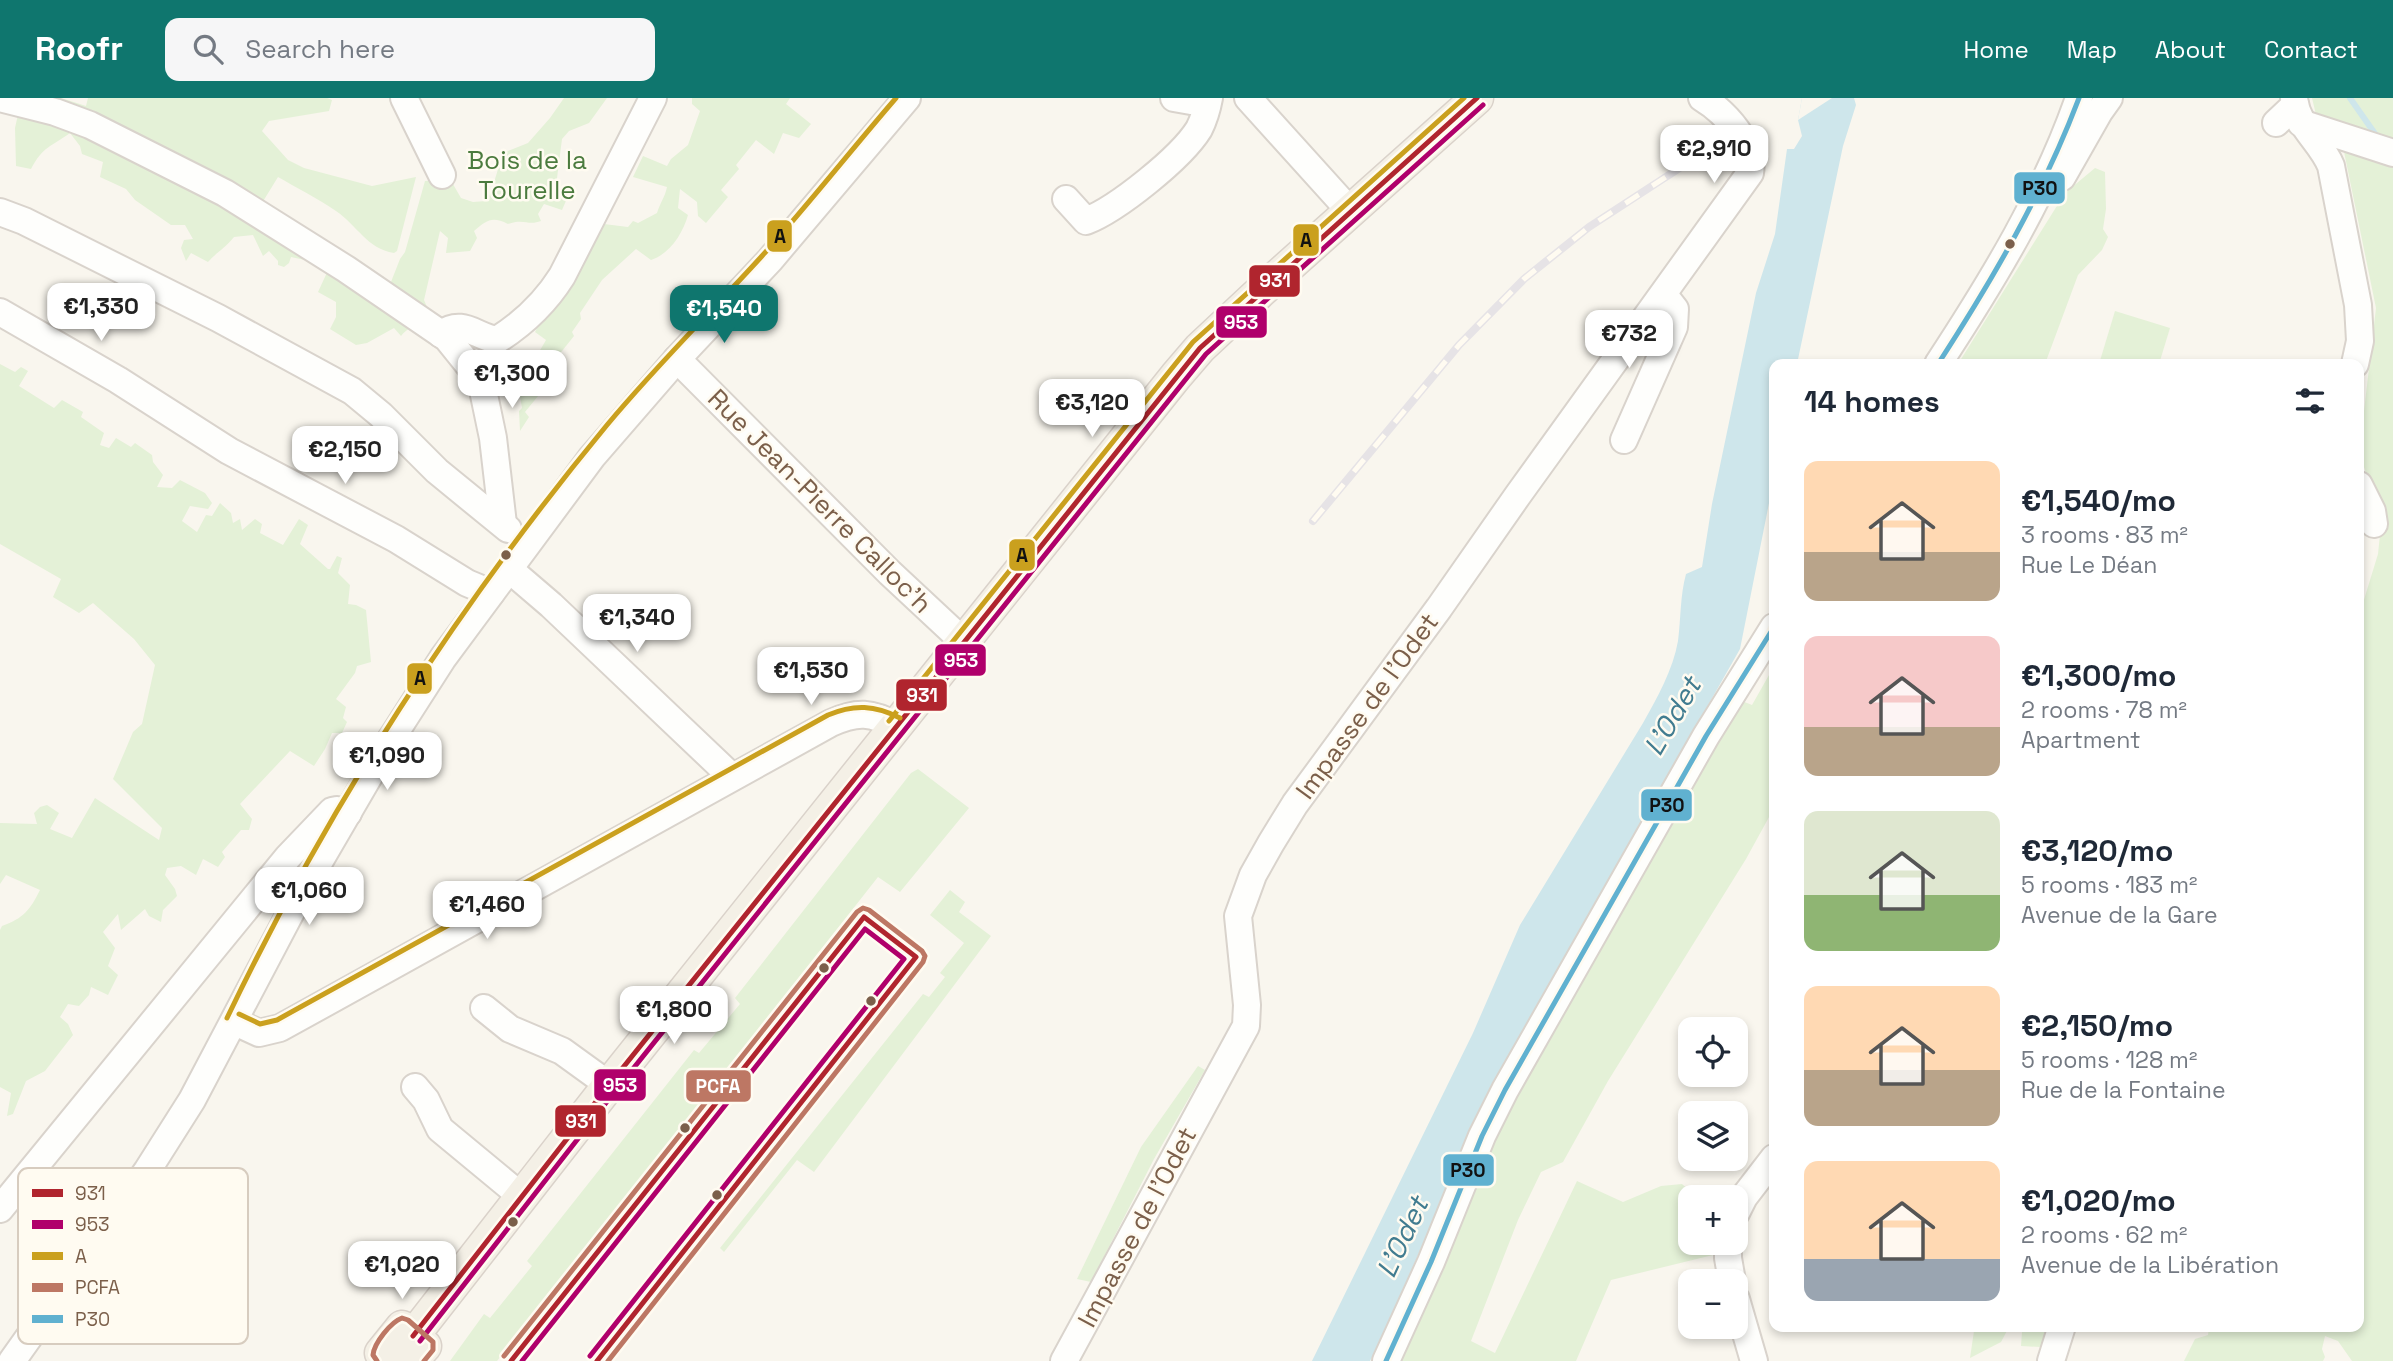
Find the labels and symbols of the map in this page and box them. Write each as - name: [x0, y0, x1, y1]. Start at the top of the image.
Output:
- pin: €2,910: [1657, 126, 1771, 185]
- park label: Bois de la Tourelle: [467, 143, 587, 207]
- line badge: P30: [2013, 171, 2066, 205]
- text: P30: [2022, 176, 2058, 201]
- line badge: A: [766, 219, 793, 253]
- line badge: A: [1292, 223, 1320, 257]
- text: A: [774, 224, 786, 249]
- text: A: [1300, 228, 1312, 253]
- unlabelled marker: [2003, 237, 2017, 251]
- line badge: 931: [1248, 264, 1301, 298]
- text: 931: [1259, 268, 1291, 293]
- pin: €1,330: [44, 284, 158, 343]
- pin: €1,540: [667, 286, 781, 345]
- line badge: 953: [1215, 305, 1268, 339]
- text: 953: [1224, 310, 1258, 335]
- pin: €732: [1588, 310, 1670, 370]
- pin: €1,300: [455, 350, 569, 410]
- pin: €3,120: [1035, 380, 1149, 439]
- street label: Rue Jean-Pierre Calloc'h: [701, 382, 939, 620]
- pin: €2,150: [288, 426, 402, 486]
- line badge: A: [1008, 538, 1036, 572]
- text: A: [1016, 543, 1028, 568]
- unlabelled marker: [499, 548, 513, 562]
- pin: €1,340: [580, 594, 694, 654]
- street label: Impasse de l'Odet: [1288, 606, 1446, 806]
- line badge: 953: [934, 643, 987, 677]
- pin: €1,530: [754, 648, 868, 707]
- text: 953: [944, 648, 978, 673]
- line badge: A: [406, 662, 433, 695]
- text: A: [414, 666, 426, 691]
- water label: L'Odet: [1635, 668, 1710, 762]
- line badge: 931: [895, 678, 948, 712]
- text: 931: [906, 683, 938, 708]
- pin: €1,090: [330, 732, 444, 792]
- line badge: P30: [1640, 788, 1693, 822]
- text: P30: [1649, 793, 1685, 818]
- pin: €1,060: [252, 868, 366, 927]
- pin: €1,460: [430, 882, 544, 941]
- unlabelled marker: [817, 961, 831, 975]
- pin: €1,800: [617, 986, 731, 1046]
- unlabelled marker: [864, 994, 878, 1008]
- line badge: 953: [593, 1068, 647, 1102]
- line badge: PCFA: [685, 1069, 752, 1103]
- text: 953: [603, 1073, 637, 1098]
- text: PCFA: [695, 1074, 741, 1099]
- line badge: 931: [554, 1104, 607, 1138]
- text: 931: [565, 1109, 597, 1134]
- unlabelled marker: [678, 1121, 692, 1135]
- street label: Impasse de l'Odet: [1070, 1121, 1204, 1333]
- line badge: P30: [1442, 1153, 1495, 1187]
- text: P30: [1450, 1158, 1486, 1183]
- legend: [18, 1168, 248, 1344]
- text: 931: [75, 1181, 106, 1206]
- unlabelled marker: [710, 1188, 724, 1202]
- water label: L'Odet: [1368, 1188, 1438, 1283]
- text: 953: [75, 1212, 110, 1237]
- unlabelled marker: [506, 1215, 520, 1229]
- pin: €1,020: [345, 1242, 459, 1301]
- text: A: [75, 1244, 87, 1269]
- text: PCFA: [75, 1275, 120, 1300]
- text: P30: [75, 1307, 110, 1332]

